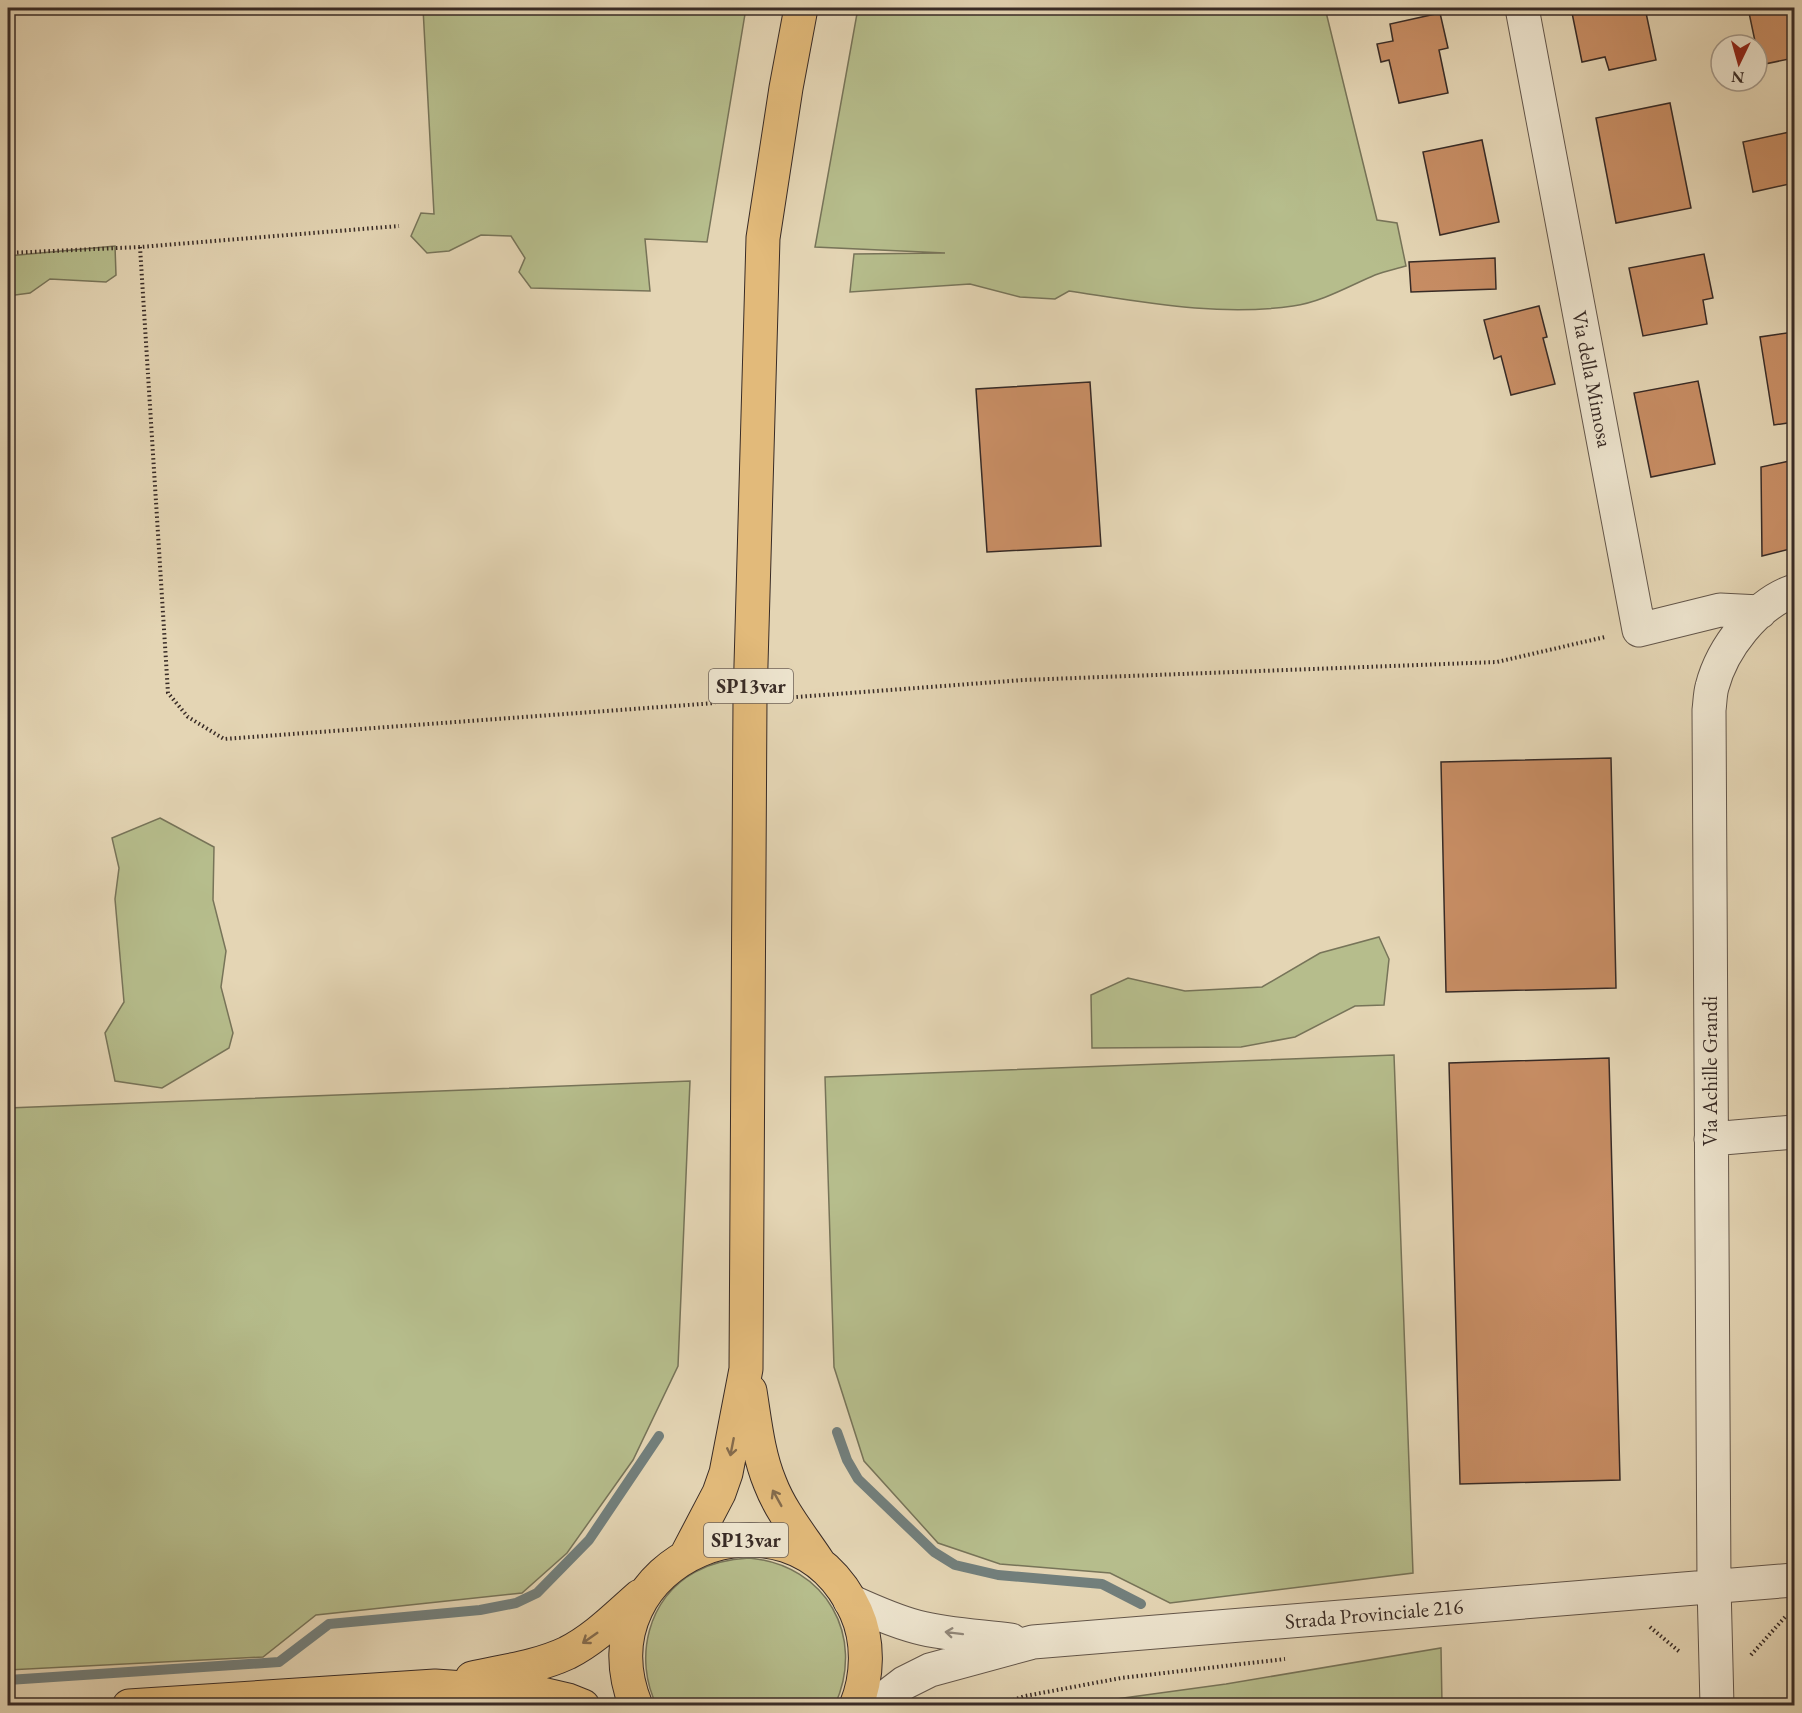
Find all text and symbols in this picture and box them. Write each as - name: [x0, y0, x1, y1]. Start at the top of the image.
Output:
- north arrow: [1709, 33, 1769, 93]
- text: N: [1730, 66, 1745, 88]
- street label: Via della Mimosa: [1566, 308, 1619, 450]
- road number: SP13var: [709, 669, 793, 703]
- street label: Via Achille Grandi: [1696, 996, 1723, 1146]
- one-way arrow: [726, 1437, 737, 1456]
- one-way arrow: [771, 1490, 782, 1508]
- road number: SP13var: [704, 1523, 788, 1557]
- street label: Strada Provinciale 216: [1284, 1592, 1464, 1635]
- one-way arrow: [945, 1628, 965, 1639]
- one-way arrow: [583, 1632, 599, 1644]

